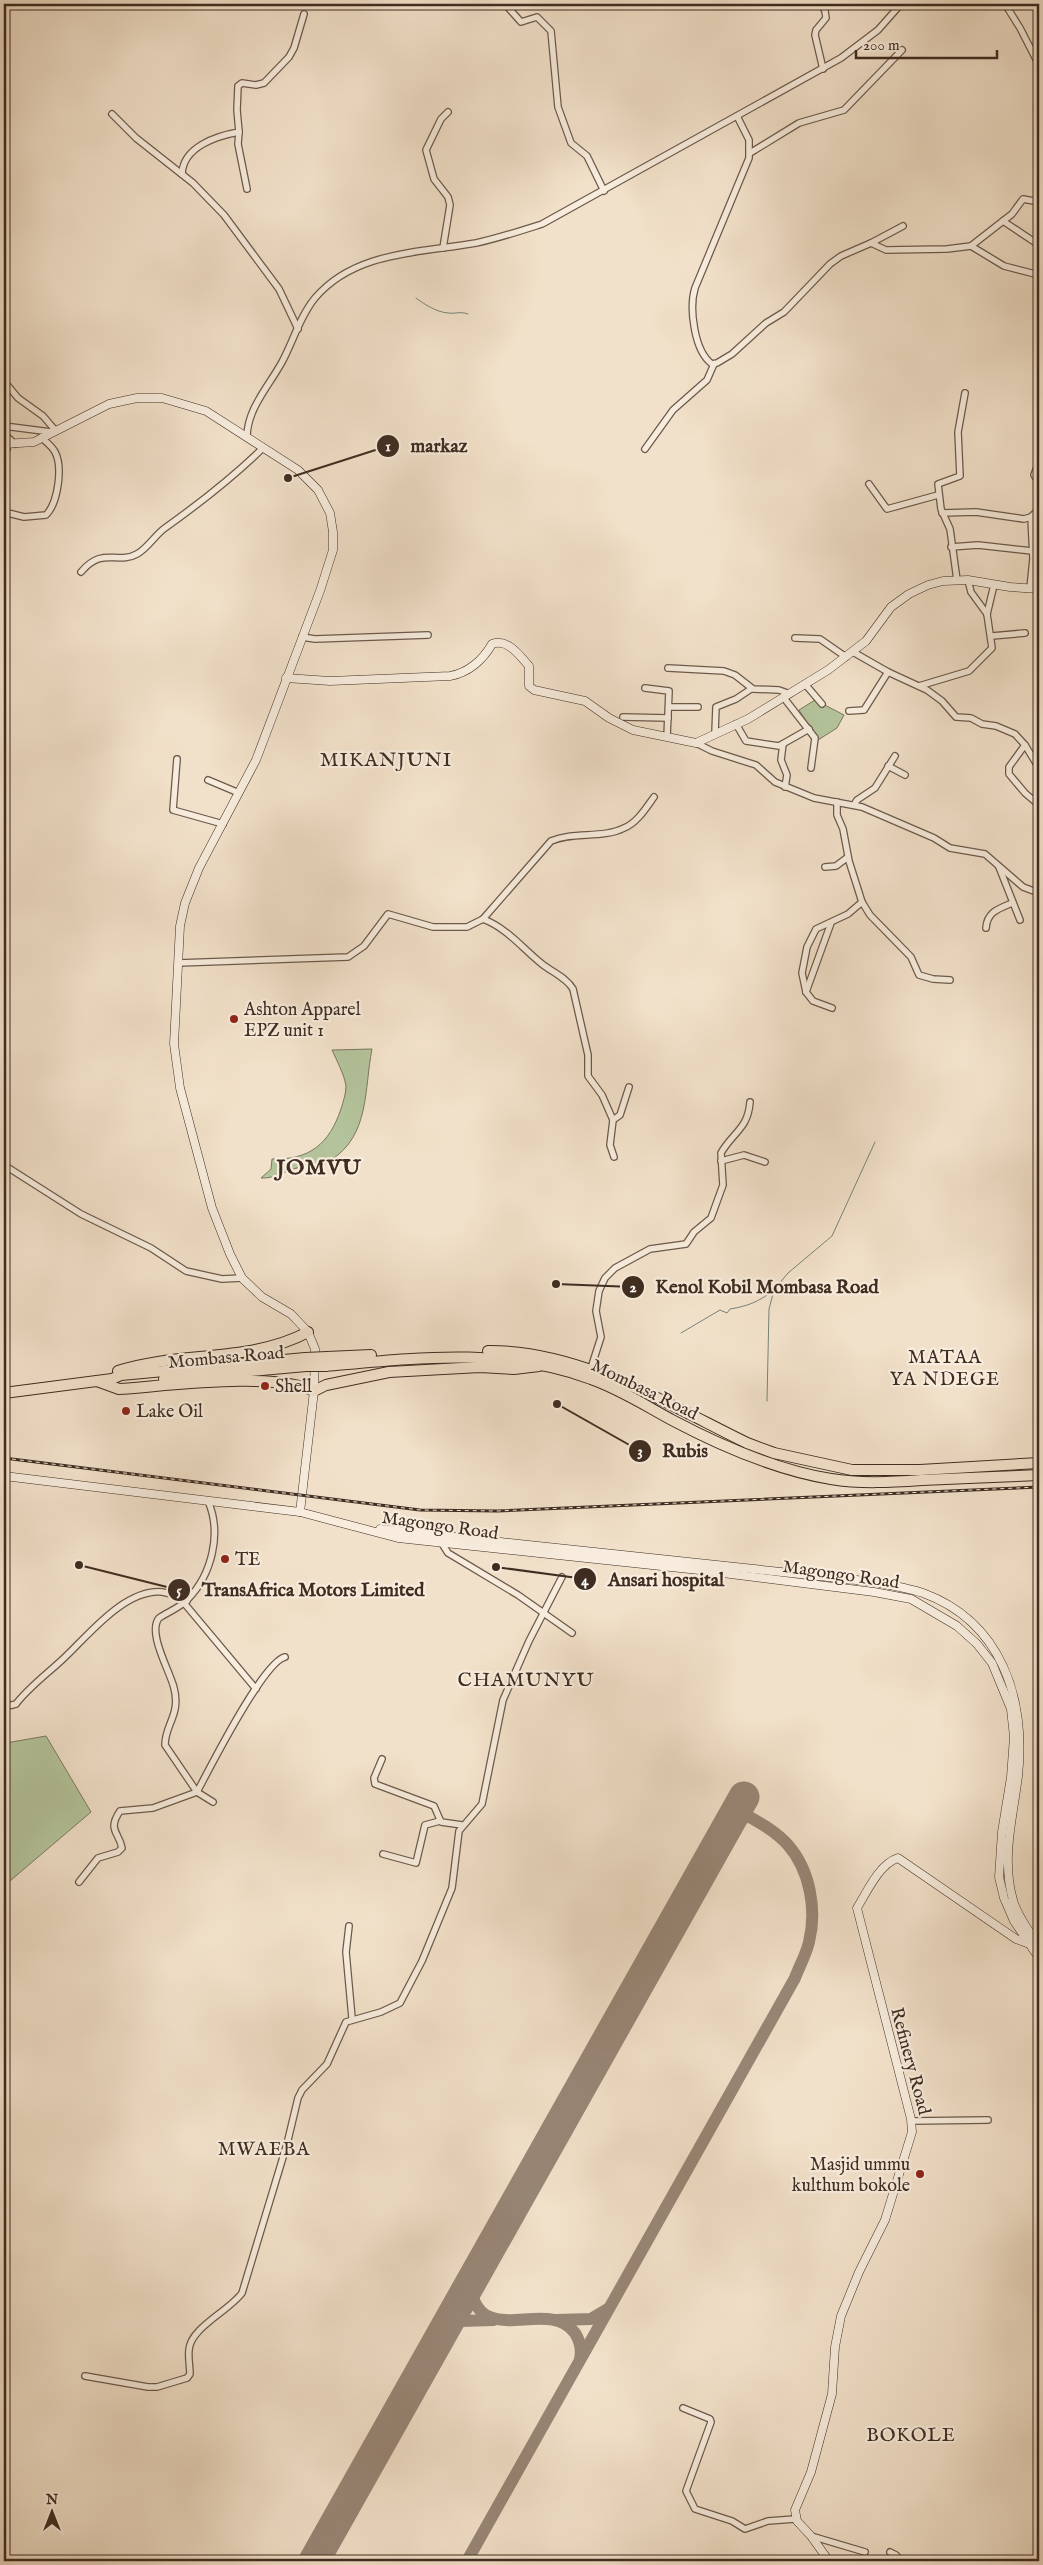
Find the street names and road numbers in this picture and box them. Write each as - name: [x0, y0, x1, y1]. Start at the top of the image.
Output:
- street label: Mombasa Road: [167, 1342, 286, 1375]
- street label: Mombasa Road: [587, 1354, 702, 1426]
- street label: Magongo Road: [380, 1507, 500, 1546]
- street label: Magongo Road: [781, 1556, 901, 1595]
- street label: Refinery Road: [884, 2005, 935, 2118]

